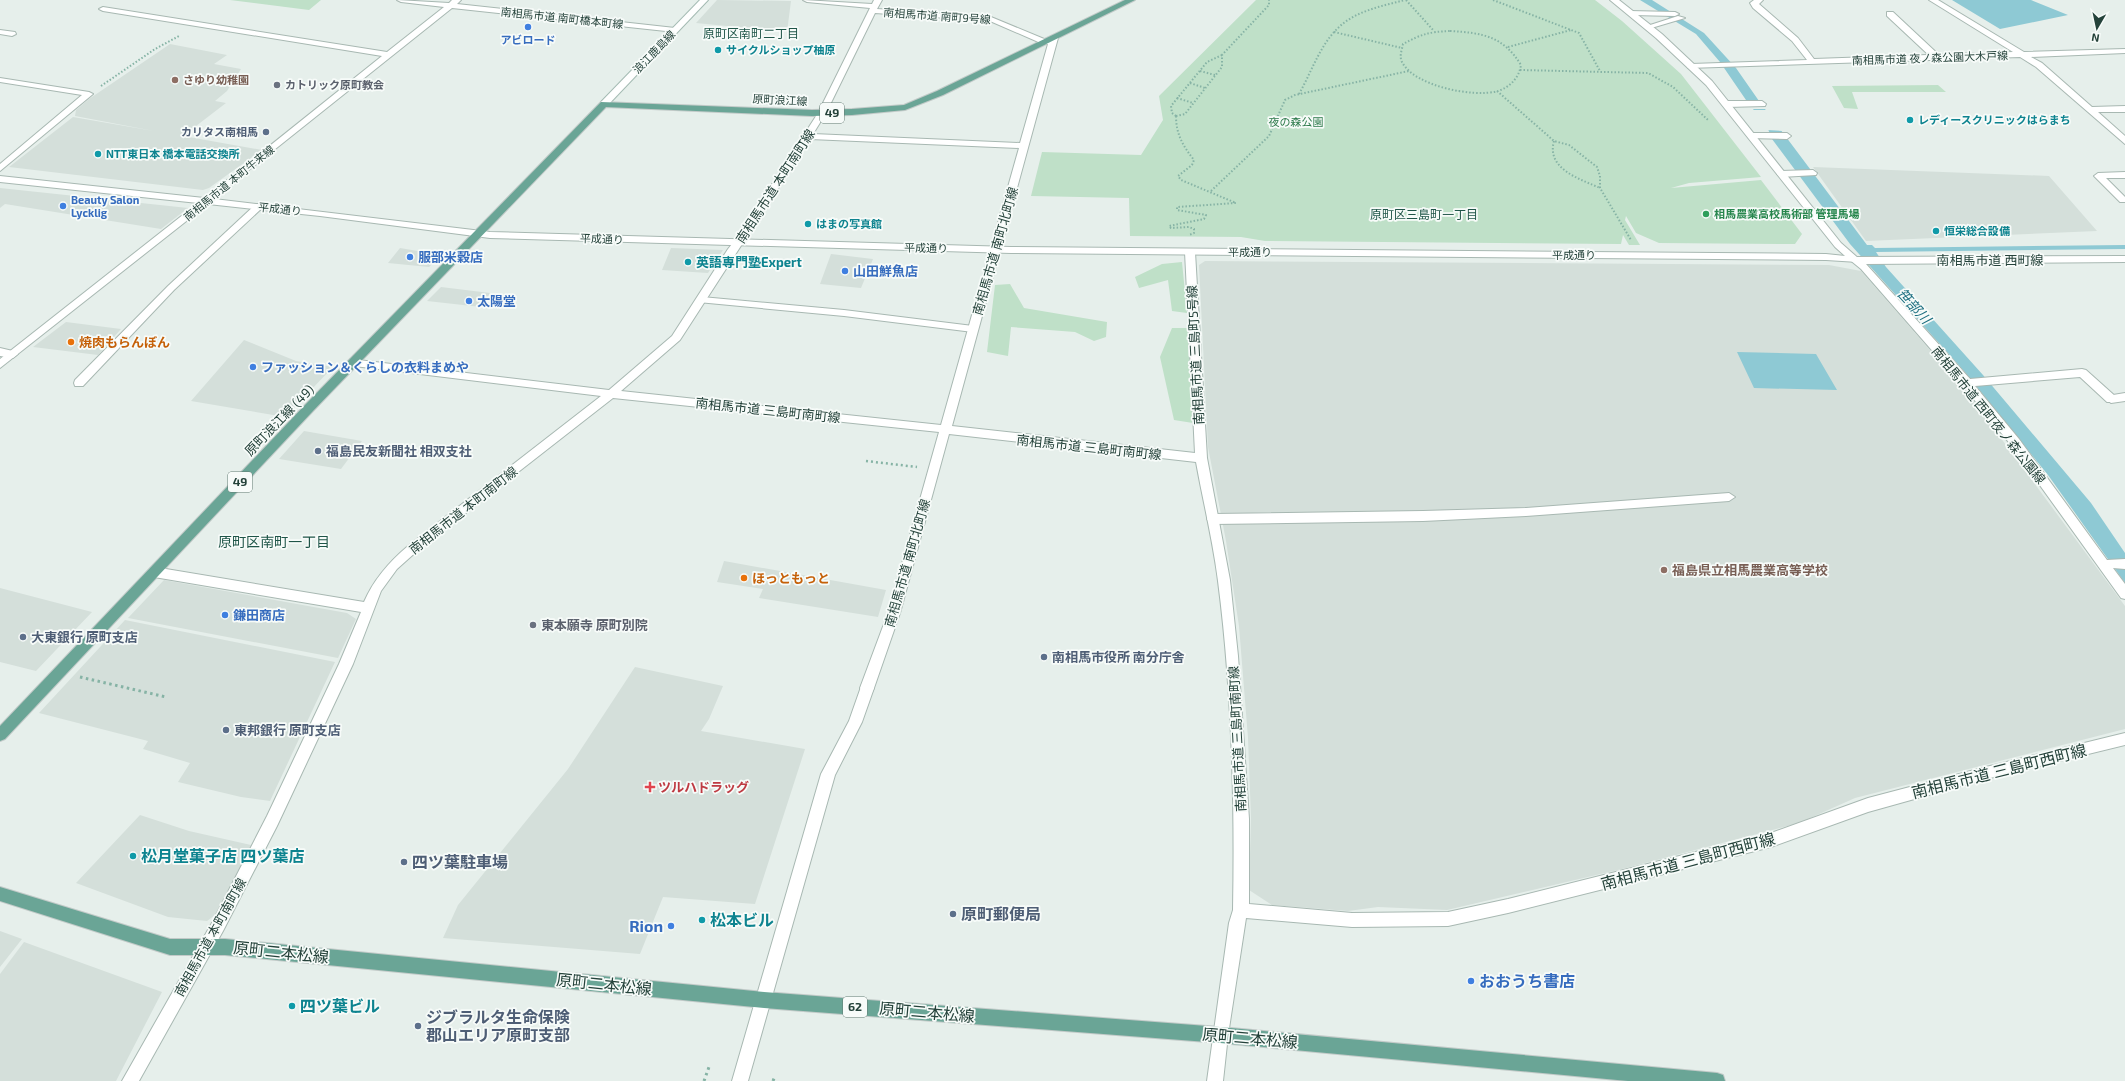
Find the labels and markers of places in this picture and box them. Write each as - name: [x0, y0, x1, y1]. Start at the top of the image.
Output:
- marker: アビロード: [523, 22, 533, 32]
- place label: アビロード: [501, 33, 556, 46]
- place label: サイクルショップ柚原: [726, 43, 835, 56]
- marker: サイクルショップ柚原: [713, 45, 723, 55]
- place label: さゆり幼稚園: [183, 73, 249, 86]
- marker: さゆり幼稚園: [170, 75, 180, 85]
- place label: カトリック原町教会: [285, 78, 384, 91]
- marker: カトリック原町教会: [272, 80, 282, 90]
- place label: レディースクリニックはらまち: [1918, 113, 2071, 126]
- marker: レディースクリニックはらまち: [1905, 115, 1915, 125]
- place label: カリタス南相馬: [181, 125, 258, 138]
- marker: カリタス南相馬: [261, 127, 271, 137]
- place label: NTT東日本 橋本電話交換所: [106, 147, 240, 160]
- marker: NTT東日本 橋本電話交換所: [93, 149, 103, 159]
- place label: Beauty Salon Lycklig: [71, 193, 139, 220]
- marker: Beauty Salon Lycklig: [58, 201, 68, 211]
- place label: 相馬農業高校馬術部 管理馬場: [1714, 207, 1859, 220]
- marker: 相馬農業高校馬術部 管理馬場: [1701, 209, 1711, 219]
- place label: はまの写真館: [816, 217, 882, 230]
- marker: はまの写真館: [803, 219, 813, 229]
- place label: 恒栄総合設備: [1944, 224, 2010, 237]
- marker: 恒栄総合設備: [1931, 226, 1941, 236]
- place label: 服部米穀店: [418, 249, 483, 265]
- marker: 服部米穀店: [405, 252, 415, 262]
- place label: 英語専門塾Expert: [696, 254, 803, 270]
- marker: 英語専門塾Expert: [683, 257, 693, 267]
- place label: 山田鮮魚店: [853, 263, 918, 279]
- marker: 山田鮮魚店: [840, 266, 850, 276]
- place label: 太陽堂: [477, 293, 516, 309]
- marker: 太陽堂: [464, 296, 474, 306]
- place label: 焼肉もらんぼん: [79, 334, 170, 350]
- marker: 焼肉もらんぼん: [66, 337, 76, 347]
- place label: ファッション＆くらしの衣料まめや: [261, 359, 469, 375]
- marker: ファッション＆くらしの衣料まめや: [248, 362, 258, 372]
- place label: 福島民友新聞社 相双支社: [326, 443, 472, 459]
- marker: 福島民友新聞社 相双支社: [313, 446, 323, 456]
- place label: 福島県立相馬農業高等学校: [1672, 562, 1828, 578]
- marker: 福島県立相馬農業高等学校: [1659, 565, 1669, 575]
- place label: ほっともっと: [752, 570, 830, 586]
- marker: ほっともっと: [739, 573, 749, 583]
- place label: 鎌田商店: [233, 607, 285, 623]
- marker: 鎌田商店: [220, 610, 230, 620]
- place label: 東本願寺 原町別院: [541, 617, 648, 633]
- marker: 東本願寺 原町別院: [528, 620, 538, 630]
- place label: 大東銀行 原町支店: [31, 629, 138, 645]
- marker: 大東銀行 原町支店: [18, 632, 28, 642]
- place label: 南相馬市役所 南分庁舎: [1052, 649, 1185, 665]
- marker: 南相馬市役所 南分庁舎: [1039, 652, 1049, 662]
- place label: 東邦銀行 原町支店: [234, 722, 341, 738]
- marker: 東邦銀行 原町支店: [221, 725, 231, 735]
- place label: ツルハドラッグ: [658, 779, 749, 795]
- marker: ツルハドラッグ: [645, 782, 655, 792]
- place label: 松月堂菓子店 四ツ葉店: [141, 846, 304, 865]
- marker: 松月堂菓子店 四ツ葉店: [128, 851, 138, 861]
- place label: 四ツ葉駐車場: [412, 852, 508, 871]
- marker: 四ツ葉駐車場: [399, 857, 409, 867]
- place label: 原町郵便局: [961, 904, 1041, 923]
- marker: 原町郵便局: [948, 909, 958, 919]
- place label: 松本ビル: [710, 910, 774, 929]
- marker: 松本ビル: [697, 915, 707, 925]
- place label: Rion: [629, 916, 663, 935]
- marker: Rion: [666, 921, 676, 931]
- place label: おおうち書店: [1479, 971, 1575, 990]
- marker: おおうち書店: [1466, 976, 1476, 986]
- place label: 四ツ葉ビル: [300, 996, 380, 1015]
- marker: 四ツ葉ビル: [287, 1001, 297, 1011]
- place label: ジブラルタ生命保険 郡山エリア原町支部: [426, 1007, 570, 1044]
- marker: ジブラルタ生命保険 郡山エリア原町支部: [413, 1021, 423, 1031]

